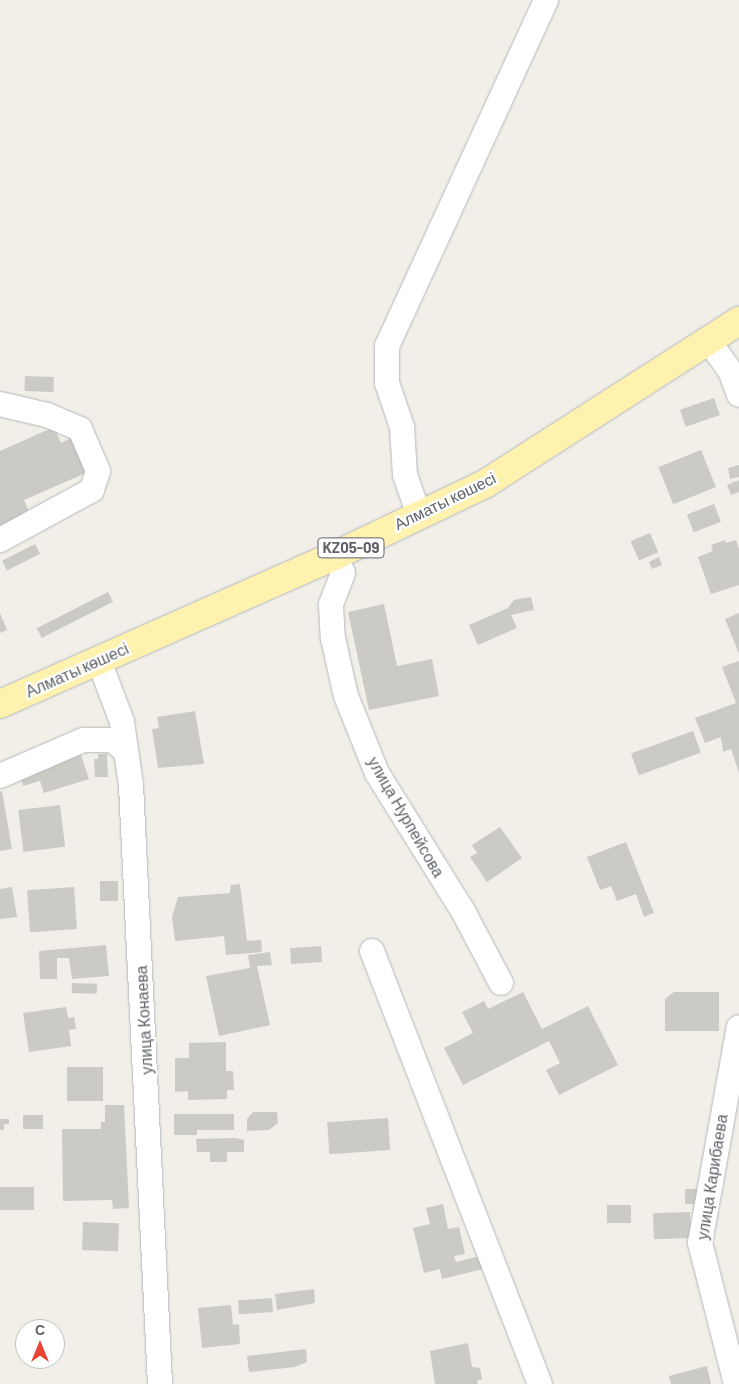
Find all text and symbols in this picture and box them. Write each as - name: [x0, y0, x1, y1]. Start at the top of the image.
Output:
- street label: Алматы көшесі: [391, 468, 499, 534]
- road number: KZ05-09: [317, 536, 385, 560]
- street label: Алматы көшесі: [22, 639, 132, 701]
- street label: улица Нурпейсова: [364, 753, 448, 881]
- street label: улица Конаева: [132, 965, 156, 1075]
- street label: улица Карибаева: [693, 1113, 731, 1241]
- north arrow: [15, 1319, 65, 1369]
- text: С: [35, 1321, 45, 1338]

